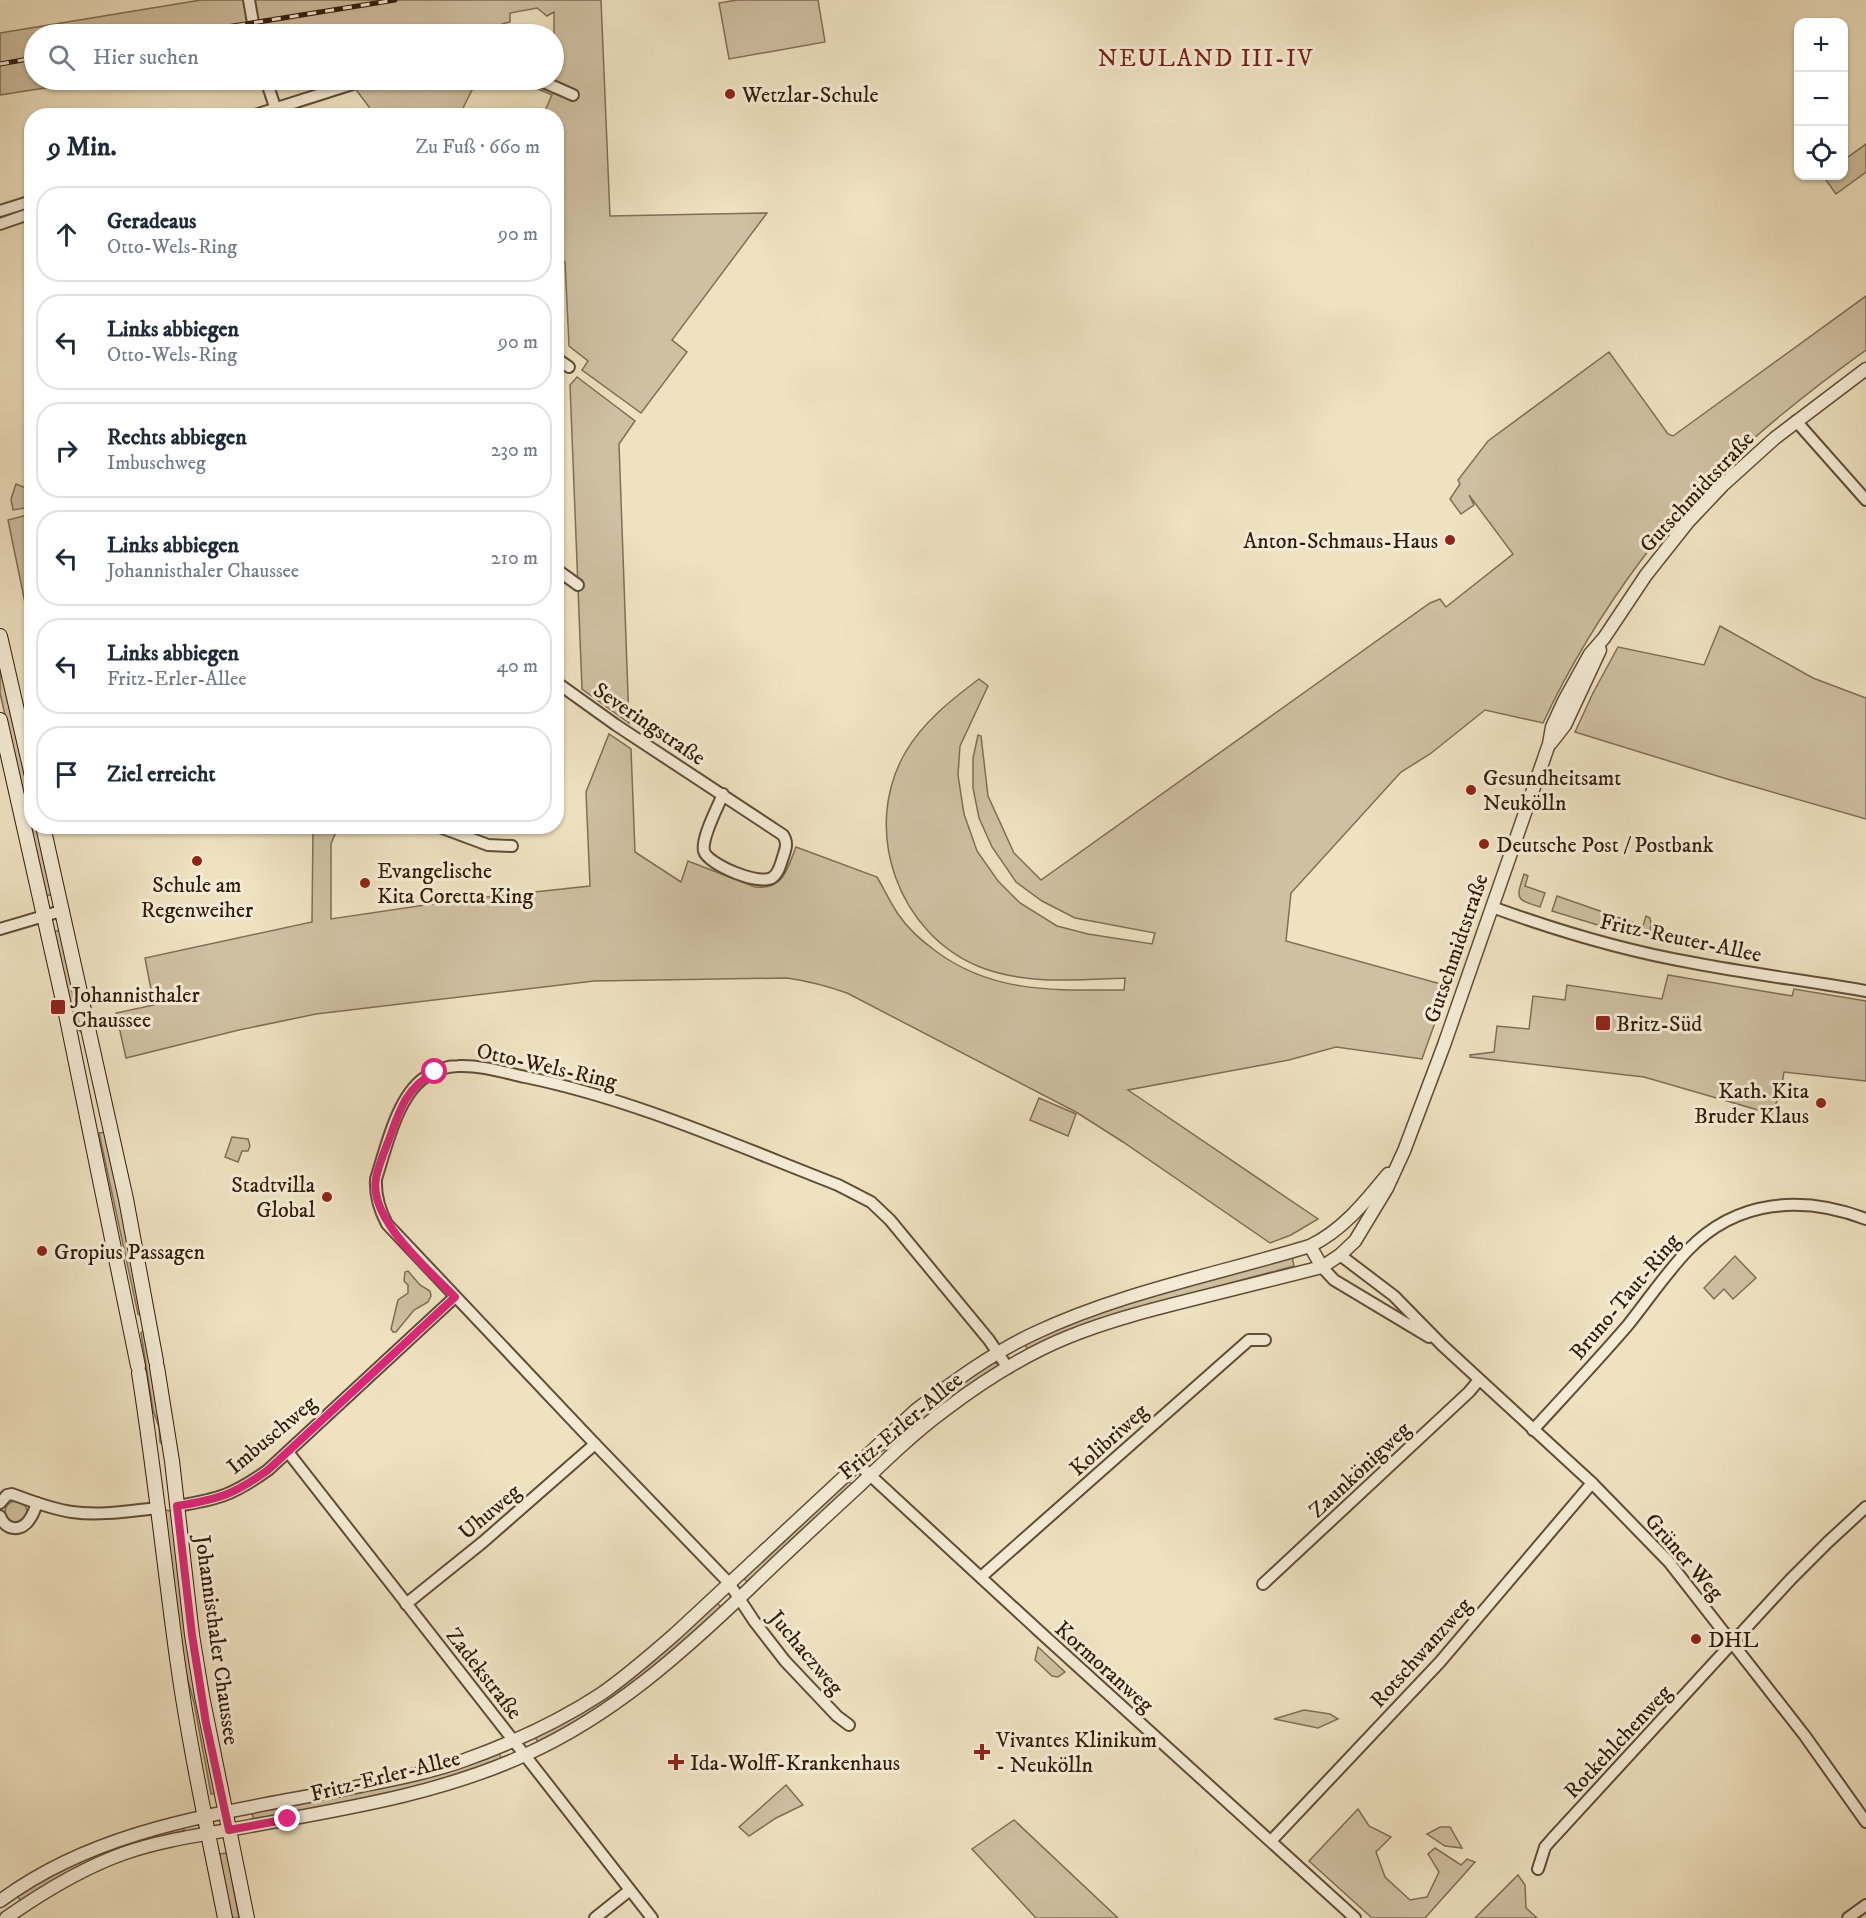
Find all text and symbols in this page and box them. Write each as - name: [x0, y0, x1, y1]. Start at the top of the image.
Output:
- map controls: [1794, 18, 1848, 180]
- button: +: [1794, 18, 1848, 72]
- search box: [24, 24, 564, 90]
- icon: search: [45, 41, 78, 74]
- text: Hier suchen: [93, 44, 199, 71]
- district label: NEULAND III-IV: [1098, 44, 1314, 74]
- button: −: [1794, 72, 1848, 126]
- place label: Wetzlar-Schule: [741, 82, 879, 109]
- marker: Wetzlar-Schule: [723, 87, 737, 101]
- button: locate: [1794, 126, 1848, 180]
- text: 9 Min.: [48, 131, 117, 164]
- text: Zu Fuß · 660 m: [415, 135, 540, 160]
- text: Geradeaus: [107, 208, 196, 235]
- icon: ahead: [50, 218, 83, 251]
- text: 90 m: [498, 222, 538, 247]
- text: Otto-Wels-Ring: [107, 235, 237, 260]
- text: Links abbiegen: [107, 316, 239, 343]
- icon: left: [50, 326, 83, 359]
- text: 90 m: [498, 330, 538, 355]
- text: Otto-Wels-Ring: [107, 343, 237, 368]
- text: Rechts abbiegen: [107, 424, 247, 451]
- street label: Gutschmidtstraße: [1634, 426, 1760, 558]
- icon: right: [50, 434, 83, 467]
- text: 230 m: [491, 438, 538, 463]
- text: Imbuschweg: [107, 451, 206, 476]
- place label: Anton-Schmaus-Haus: [1243, 528, 1438, 555]
- text: Links abbiegen: [107, 532, 239, 559]
- marker: Anton-Schmaus-Haus: [1443, 533, 1457, 547]
- icon: left: [50, 542, 83, 575]
- text: 210 m: [491, 546, 538, 571]
- text: Johannisthaler Chaussee: [107, 559, 299, 584]
- text: Links abbiegen: [107, 640, 239, 667]
- icon: left: [50, 650, 83, 683]
- text: 40 m: [496, 654, 538, 679]
- text: Fritz-Erler-Allee: [107, 667, 247, 692]
- street label: Severingstraße: [588, 677, 711, 772]
- icon: arrive: [50, 758, 83, 791]
- text: Ziel erreicht: [107, 761, 215, 788]
- place label: Gesundheitsamt Neukölln: [1483, 765, 1621, 817]
- marker: Gesundheitsamt Neukölln: [1464, 783, 1478, 797]
- place label: Deutsche Post / Postbank: [1496, 832, 1714, 859]
- marker: Deutsche Post / Postbank: [1477, 837, 1491, 851]
- marker: Schule am Regenweiher: [190, 854, 204, 868]
- place label: Evangelische Kita Coretta King: [377, 858, 533, 910]
- street label: Gutschmidtstraße: [1418, 870, 1495, 1027]
- place label: Schule am Regenweiher: [141, 872, 254, 924]
- marker: Evangelische Kita Coretta King: [358, 876, 372, 890]
- street label: Fritz-Reuter-Allee: [1597, 908, 1764, 969]
- place label: Johannisthaler Chaussee: [70, 982, 200, 1034]
- marker: Johannisthaler Chaussee: [49, 998, 67, 1016]
- place label: Britz-Süd: [1616, 1011, 1702, 1038]
- marker: Britz-Süd: [1594, 1014, 1612, 1032]
- street label: Otto-Wels-Ring: [474, 1037, 620, 1096]
- route start: [421, 1058, 447, 1084]
- place label: Kath. Kita Bruder Klaus: [1694, 1078, 1810, 1130]
- marker: Kath. Kita Bruder Klaus: [1814, 1096, 1828, 1110]
- place label: Stadtvilla Global: [231, 1172, 316, 1224]
- marker: Stadtvilla Global: [320, 1190, 334, 1204]
- street label: Bruno-Taut-Ring: [1564, 1228, 1686, 1366]
- place label: Gropius Passagen: [54, 1239, 206, 1266]
- marker: Gropius Passagen: [35, 1244, 49, 1258]
- street label: Fritz-Erler-Allee: [834, 1366, 968, 1486]
- street label: Imbuschweg: [222, 1390, 322, 1480]
- street label: Kolibriweg: [1064, 1398, 1154, 1482]
- street label: Zaunkönigweg: [1304, 1416, 1417, 1524]
- street label: Uhuweg: [453, 1478, 527, 1546]
- street label: Grüner Weg: [1639, 1508, 1729, 1606]
- street label: Johannisthaler Chaussee: [188, 1532, 245, 1747]
- street label: Rotschwanzweg: [1365, 1592, 1478, 1714]
- street label: Juchaczweg: [761, 1604, 849, 1701]
- street label: Kormoranweg: [1049, 1616, 1159, 1719]
- street label: Zadekstraße: [440, 1623, 528, 1725]
- place label: DHL: [1708, 1627, 1759, 1654]
- marker: DHL: [1689, 1632, 1703, 1646]
- street label: Rotkehlchenweg: [1559, 1679, 1678, 1804]
- place label: Vivantes Klinikum - Neukölln: [995, 1727, 1157, 1779]
- marker: Vivantes Klinikum - Neukölln: [973, 1743, 991, 1761]
- street label: Fritz-Erler-Allee: [308, 1745, 463, 1808]
- place label: Ida-Wolff-Krankenhaus: [690, 1750, 900, 1777]
- marker: Ida-Wolff-Krankenhaus: [667, 1753, 685, 1771]
- route end: [274, 1805, 300, 1831]

